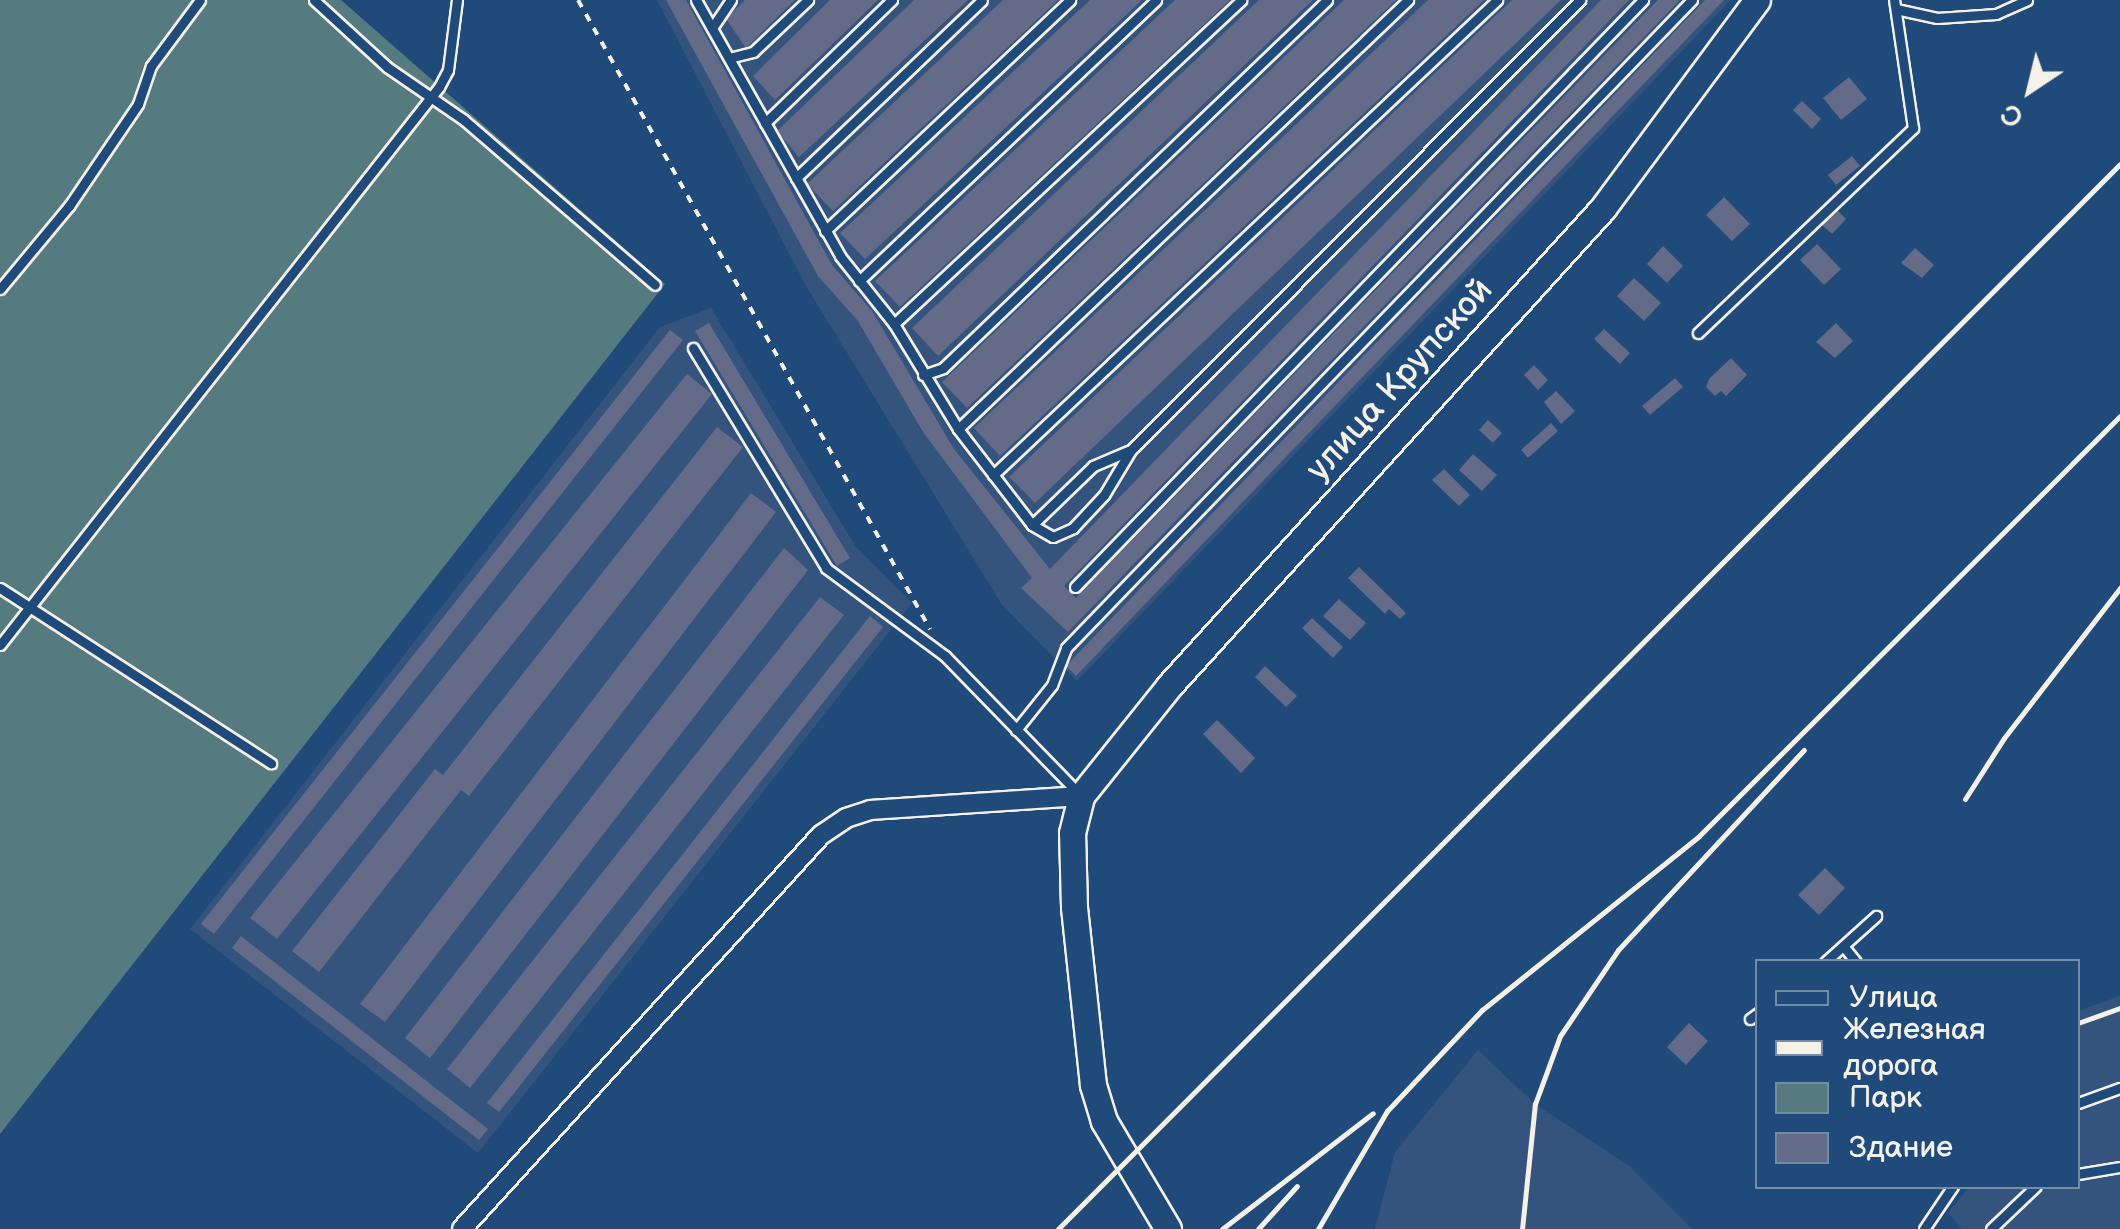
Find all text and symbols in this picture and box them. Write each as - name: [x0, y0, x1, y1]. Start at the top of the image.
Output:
- north arrow: [1980, 40, 2080, 140]
- text: С: [1995, 96, 2030, 134]
- street label: улица Крупской: [1298, 270, 1502, 490]
- legend: [1755, 959, 2080, 1189]
- text: Улица: [1849, 980, 1938, 1016]
- text: Железная дорога: [1843, 1012, 1986, 1084]
- text: Парк: [1849, 1080, 1922, 1116]
- text: Здание: [1849, 1130, 1953, 1166]

